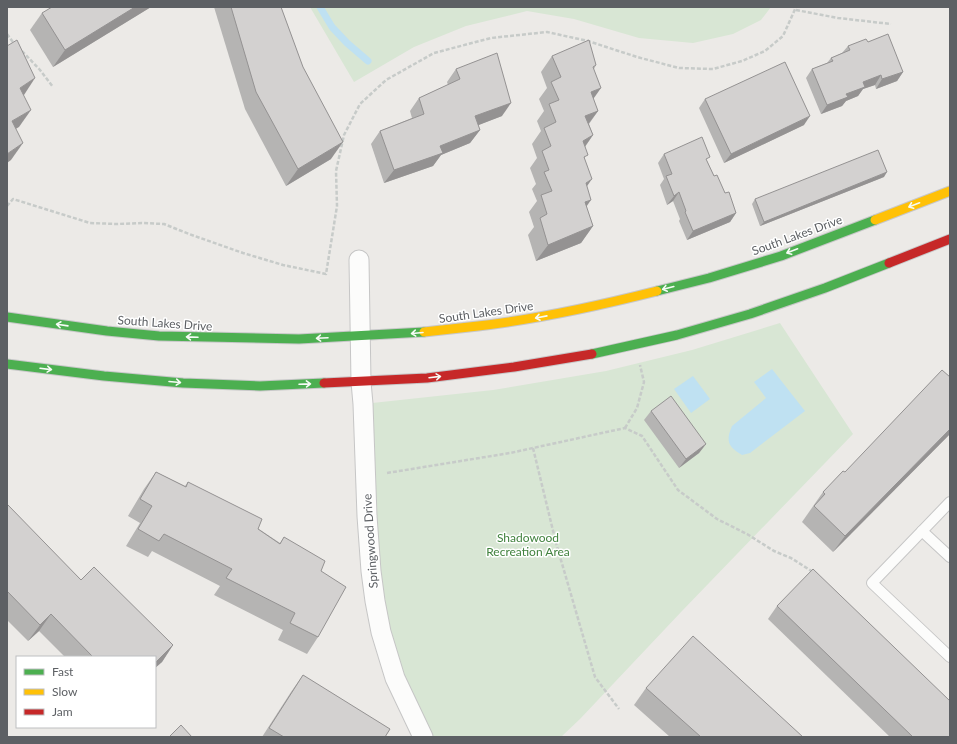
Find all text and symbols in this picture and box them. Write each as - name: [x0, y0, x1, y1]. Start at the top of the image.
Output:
- one-way arrow: [908, 201, 920, 209]
- street label: South Lakes Drive: [750, 212, 844, 258]
- one-way arrow: [787, 248, 799, 256]
- one-way arrow: [661, 285, 674, 292]
- street label: South Lakes Drive: [438, 298, 534, 326]
- street label: South Lakes Drive: [117, 312, 213, 334]
- one-way arrow: [535, 313, 548, 321]
- one-way arrow: [56, 321, 69, 329]
- one-way arrow: [411, 329, 424, 336]
- one-way arrow: [186, 333, 199, 341]
- one-way arrow: [316, 334, 329, 342]
- one-way arrow: [39, 365, 52, 373]
- one-way arrow: [428, 374, 441, 381]
- one-way arrow: [168, 378, 181, 386]
- one-way arrow: [298, 381, 311, 388]
- street label: Springwood Drive: [359, 493, 381, 589]
- park label: Shadowood Recreation Area: [486, 530, 570, 559]
- legend: [16, 656, 156, 728]
- text: Fast: [52, 664, 74, 679]
- text: Slow: [52, 684, 78, 699]
- text: Jam: [52, 704, 73, 719]

